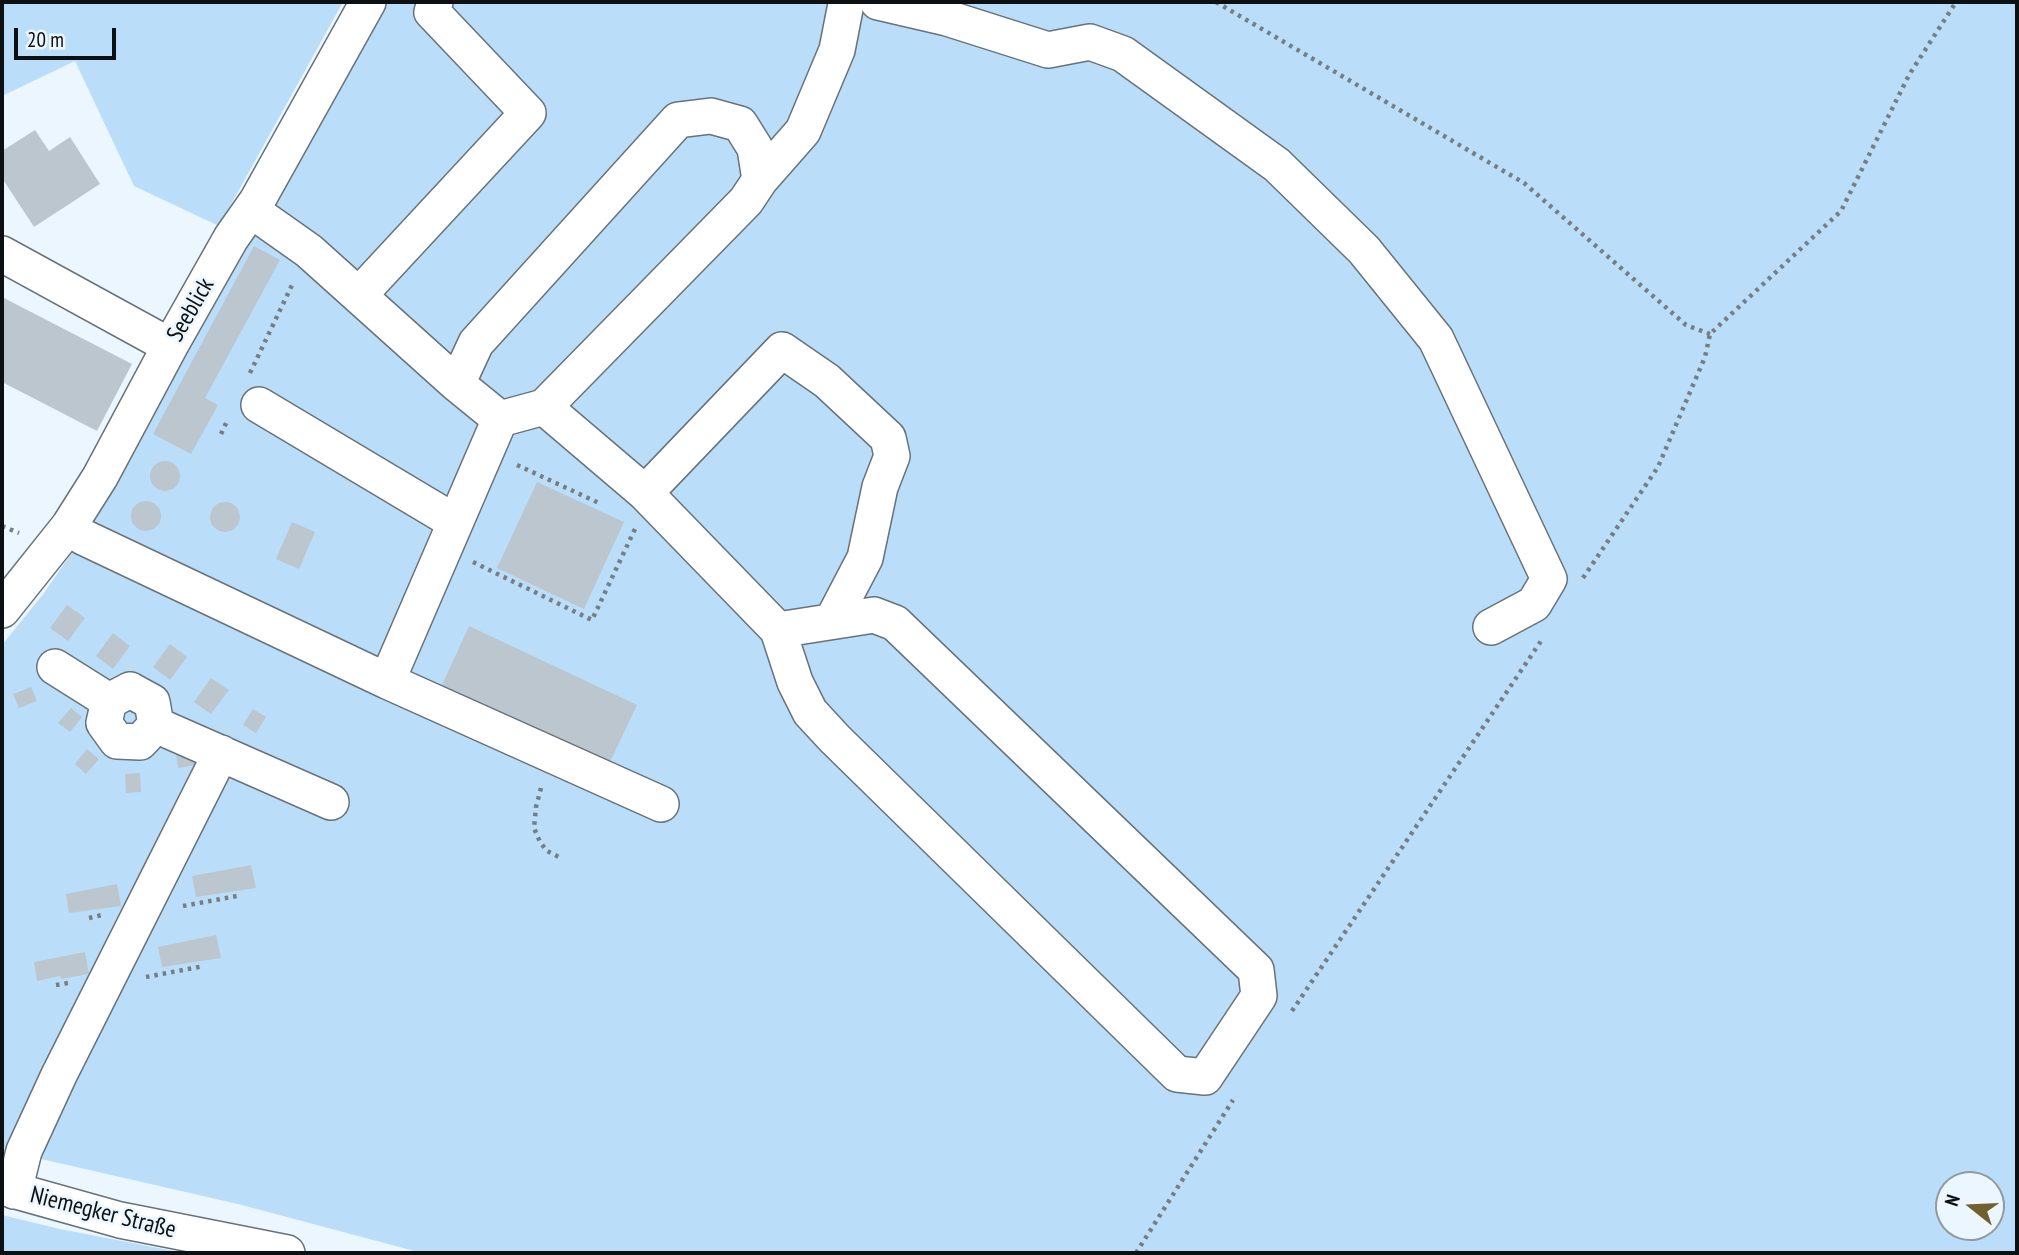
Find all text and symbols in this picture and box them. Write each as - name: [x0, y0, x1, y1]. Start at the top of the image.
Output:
- scale bar: [18, 14, 119, 58]
- text: 20 m: [27, 26, 64, 53]
- street label: Seeblick: [161, 273, 221, 347]
- north arrow: [1935, 1171, 2005, 1241]
- street label: Niemegker Straße: [27, 1181, 179, 1245]
- text: N: [1939, 1192, 1965, 1209]

